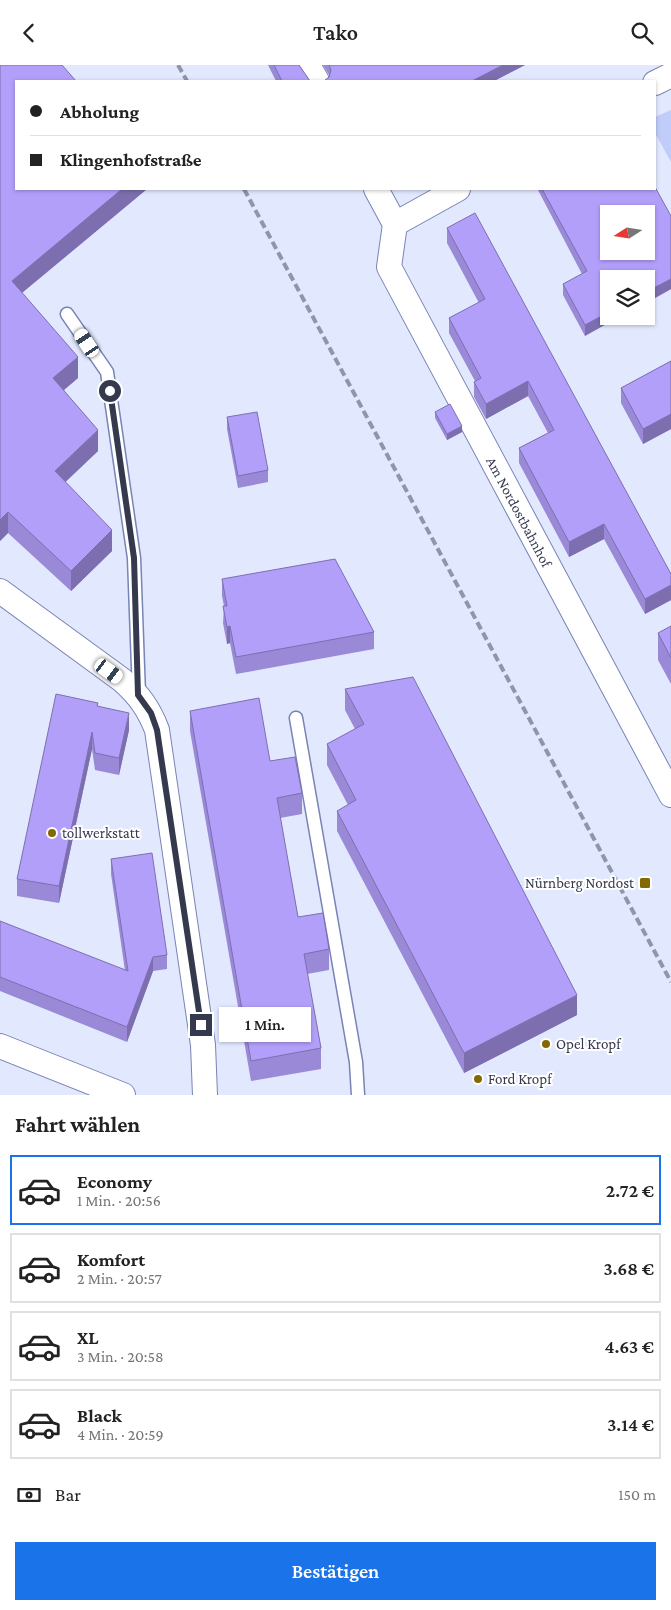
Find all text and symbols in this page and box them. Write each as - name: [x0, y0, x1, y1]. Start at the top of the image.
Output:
- icon: back: [15, 19, 43, 47]
- icon: search: [628, 19, 656, 47]
- text: Tako: [313, 20, 358, 45]
- text: Abholung: [60, 101, 139, 122]
- text: Klingenhofstraße: [60, 149, 202, 170]
- north arrow: [600, 205, 655, 260]
- map controls: [600, 205, 655, 325]
- button: layers: [600, 270, 655, 325]
- car: [72, 326, 101, 360]
- route start: [99, 380, 121, 402]
- street label: Am Nordostbahnhof: [483, 454, 556, 571]
- car: [92, 656, 125, 686]
- place label: tollwerkstatt: [62, 825, 141, 841]
- marker: tollwerkstatt: [46, 827, 58, 839]
- place label: Nürnberg Nordost: [525, 875, 635, 892]
- marker: Nürnberg Nordost: [638, 876, 652, 890]
- callout: 1 Min.: [218, 1007, 311, 1043]
- route end: [190, 1014, 212, 1036]
- text: 1 Min.: [245, 1016, 285, 1033]
- place label: Opel Kropf: [556, 1036, 622, 1053]
- marker: Opel Kropf: [540, 1038, 552, 1050]
- place label: Ford Kropf: [488, 1071, 553, 1088]
- marker: Ford Kropf: [472, 1073, 484, 1085]
- text: Fahrt wählen: [15, 1112, 140, 1137]
- icon: car: [17, 1168, 62, 1213]
- text: Economy: [77, 1171, 152, 1192]
- text: 2.72 €: [606, 1180, 654, 1201]
- text: 1 Min. · 20:56: [77, 1192, 161, 1209]
- icon: car: [17, 1246, 62, 1291]
- text: Komfort: [77, 1249, 145, 1270]
- text: 3.68 €: [603, 1258, 654, 1279]
- text: 2 Min. · 20:57: [77, 1270, 162, 1287]
- icon: car: [17, 1324, 62, 1369]
- text: XL: [77, 1327, 99, 1348]
- text: 4.63 €: [604, 1336, 654, 1357]
- text: 3 Min. · 20:58: [77, 1348, 164, 1365]
- icon: car: [17, 1402, 62, 1447]
- text: Black: [77, 1405, 122, 1426]
- text: 3.14 €: [607, 1414, 654, 1435]
- text: 4 Min. · 20:59: [77, 1426, 164, 1443]
- icon: cash: [15, 1481, 43, 1509]
- text: Bar: [55, 1484, 81, 1505]
- text: 150 m: [618, 1486, 656, 1503]
- button: Bestätigen: [15, 1542, 656, 1600]

